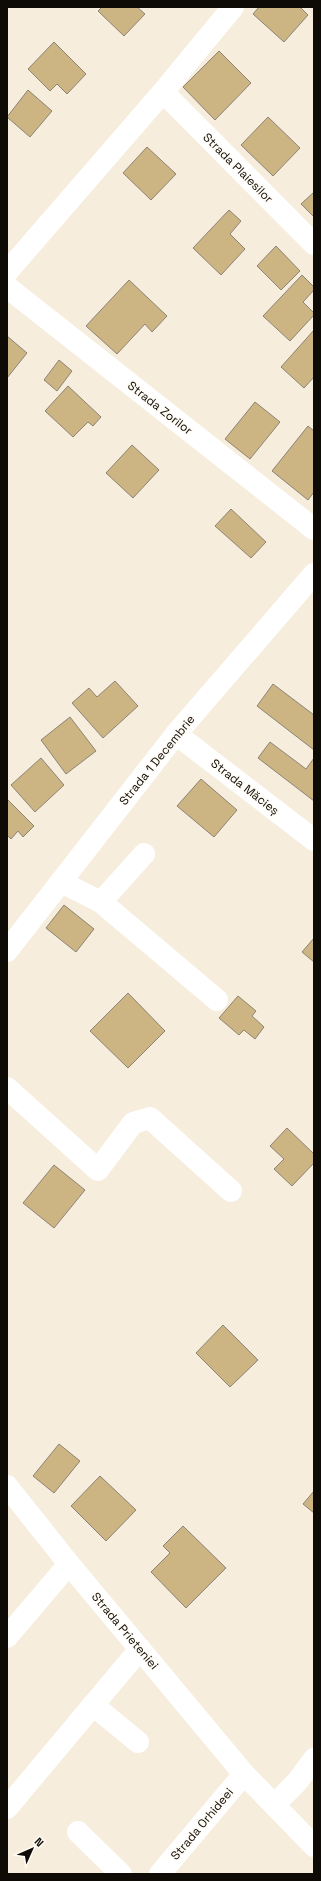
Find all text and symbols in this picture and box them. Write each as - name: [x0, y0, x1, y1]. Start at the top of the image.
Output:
- street label: Strada Plaiesilor: [200, 130, 277, 207]
- street label: Strada Zorilor: [124, 378, 196, 439]
- street label: Strada 1 Decembrie: [116, 712, 198, 808]
- street label: Strada Măcieș: [208, 755, 282, 819]
- street label: Strada Prieteniei: [88, 1589, 162, 1673]
- street label: Strada Orhideei: [167, 1785, 237, 1863]
- north arrow: [12, 1829, 52, 1869]
- text: N: [32, 1834, 47, 1849]

